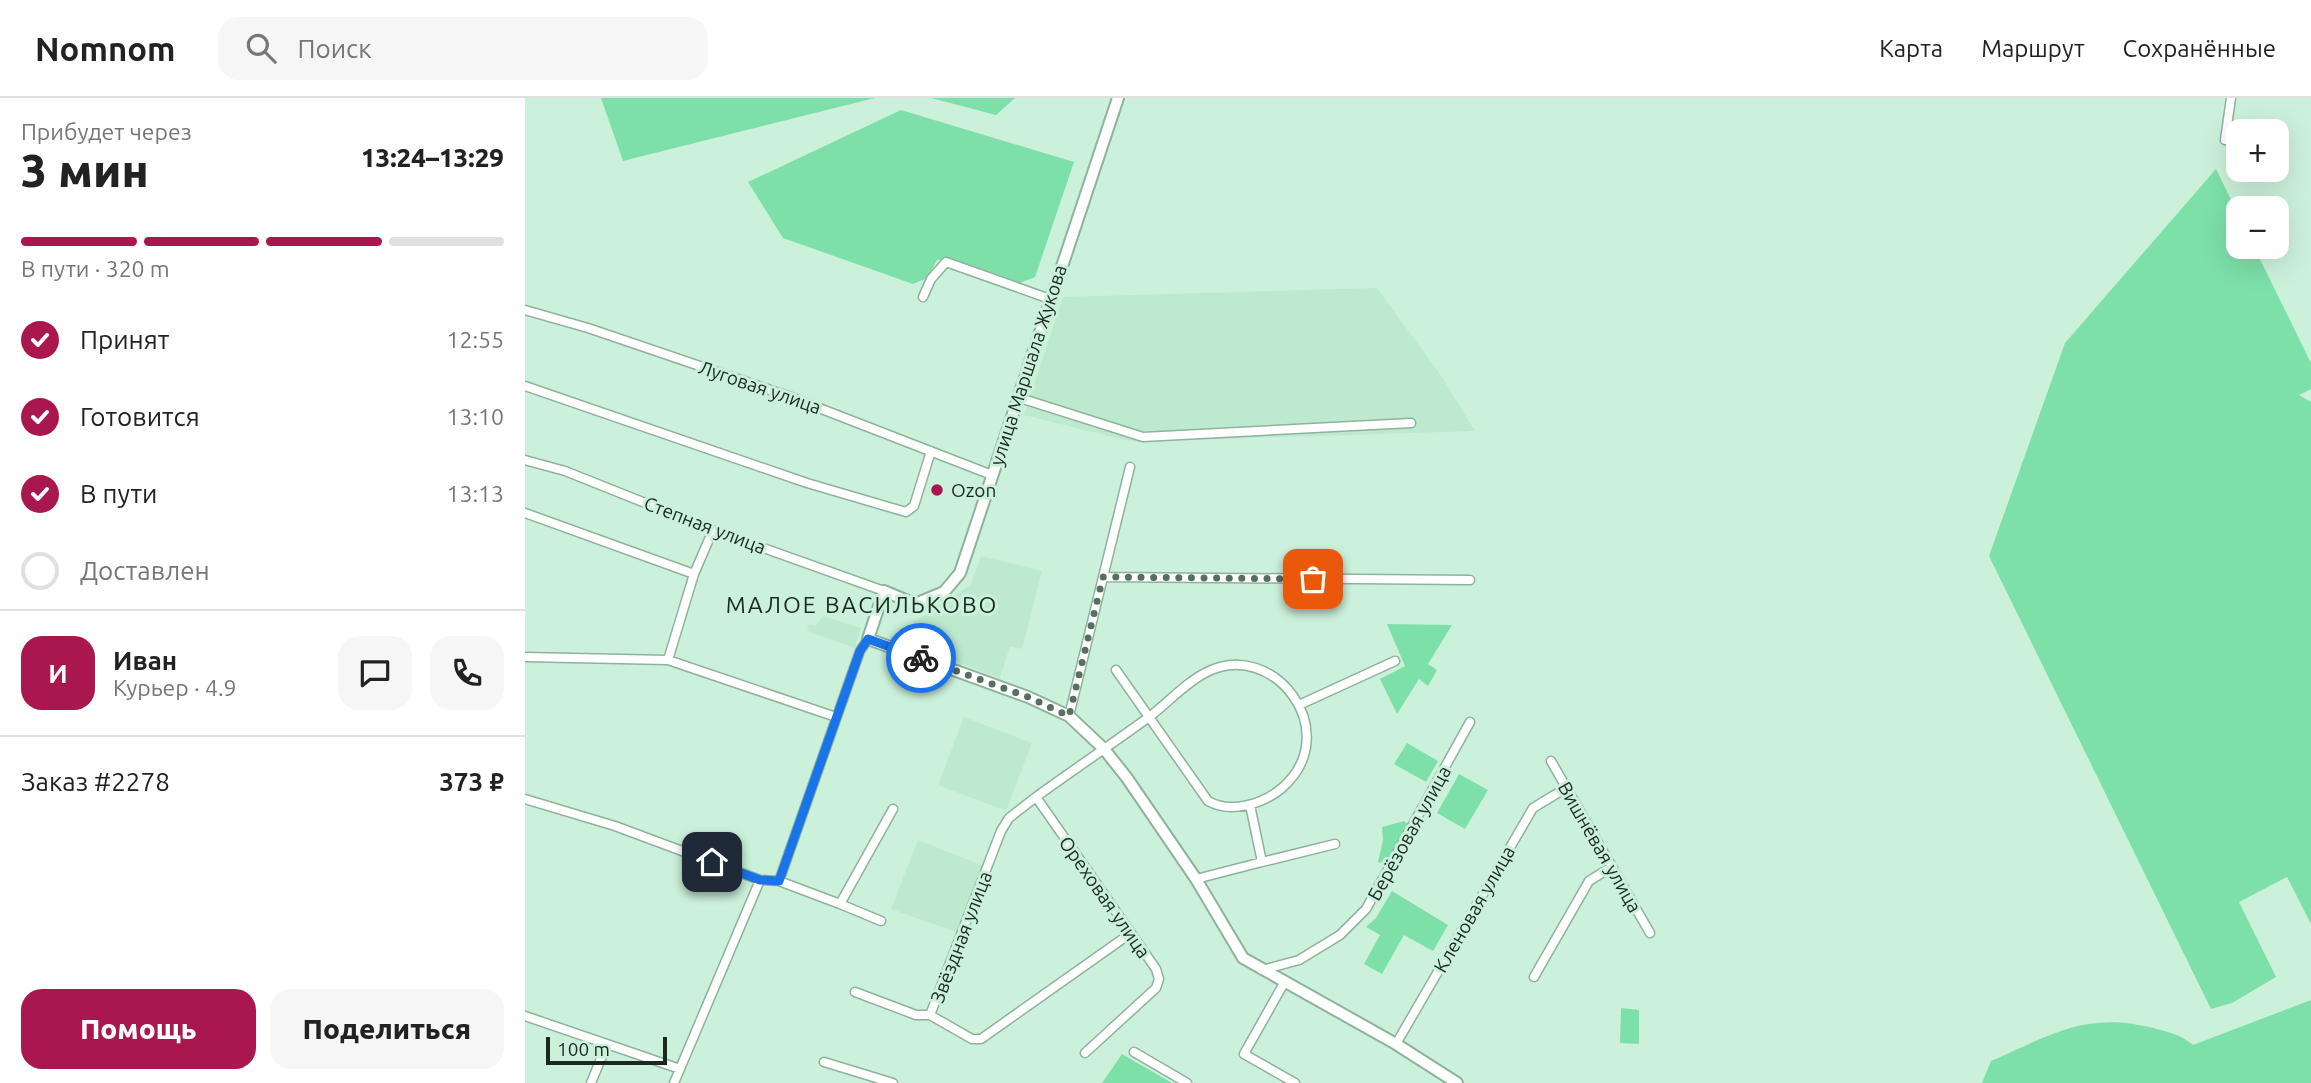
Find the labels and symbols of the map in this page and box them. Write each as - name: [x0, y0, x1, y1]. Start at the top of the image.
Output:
- street label: улица Маршала Жукова: [985, 262, 1071, 468]
- street label: Луговая улица: [696, 356, 824, 418]
- place label: Ozon: [951, 479, 996, 501]
- marker: Ozon: [929, 482, 945, 498]
- street label: Степная улица: [641, 492, 769, 558]
- pin: [1283, 549, 1343, 609]
- district label: МАЛОЕ ВАСИЛЬКОВО: [726, 592, 998, 617]
- courier: [886, 623, 956, 693]
- street label: Берёзовая улица: [1363, 762, 1455, 904]
- street label: Вишнёвая улица: [1554, 778, 1646, 916]
- pin: [682, 832, 742, 892]
- street label: Ореховая улица: [1055, 832, 1155, 962]
- street label: Кленовая улица: [1429, 842, 1519, 976]
- street label: Звёздная улица: [926, 868, 996, 1006]
- scale bar: [546, 1034, 667, 1066]

